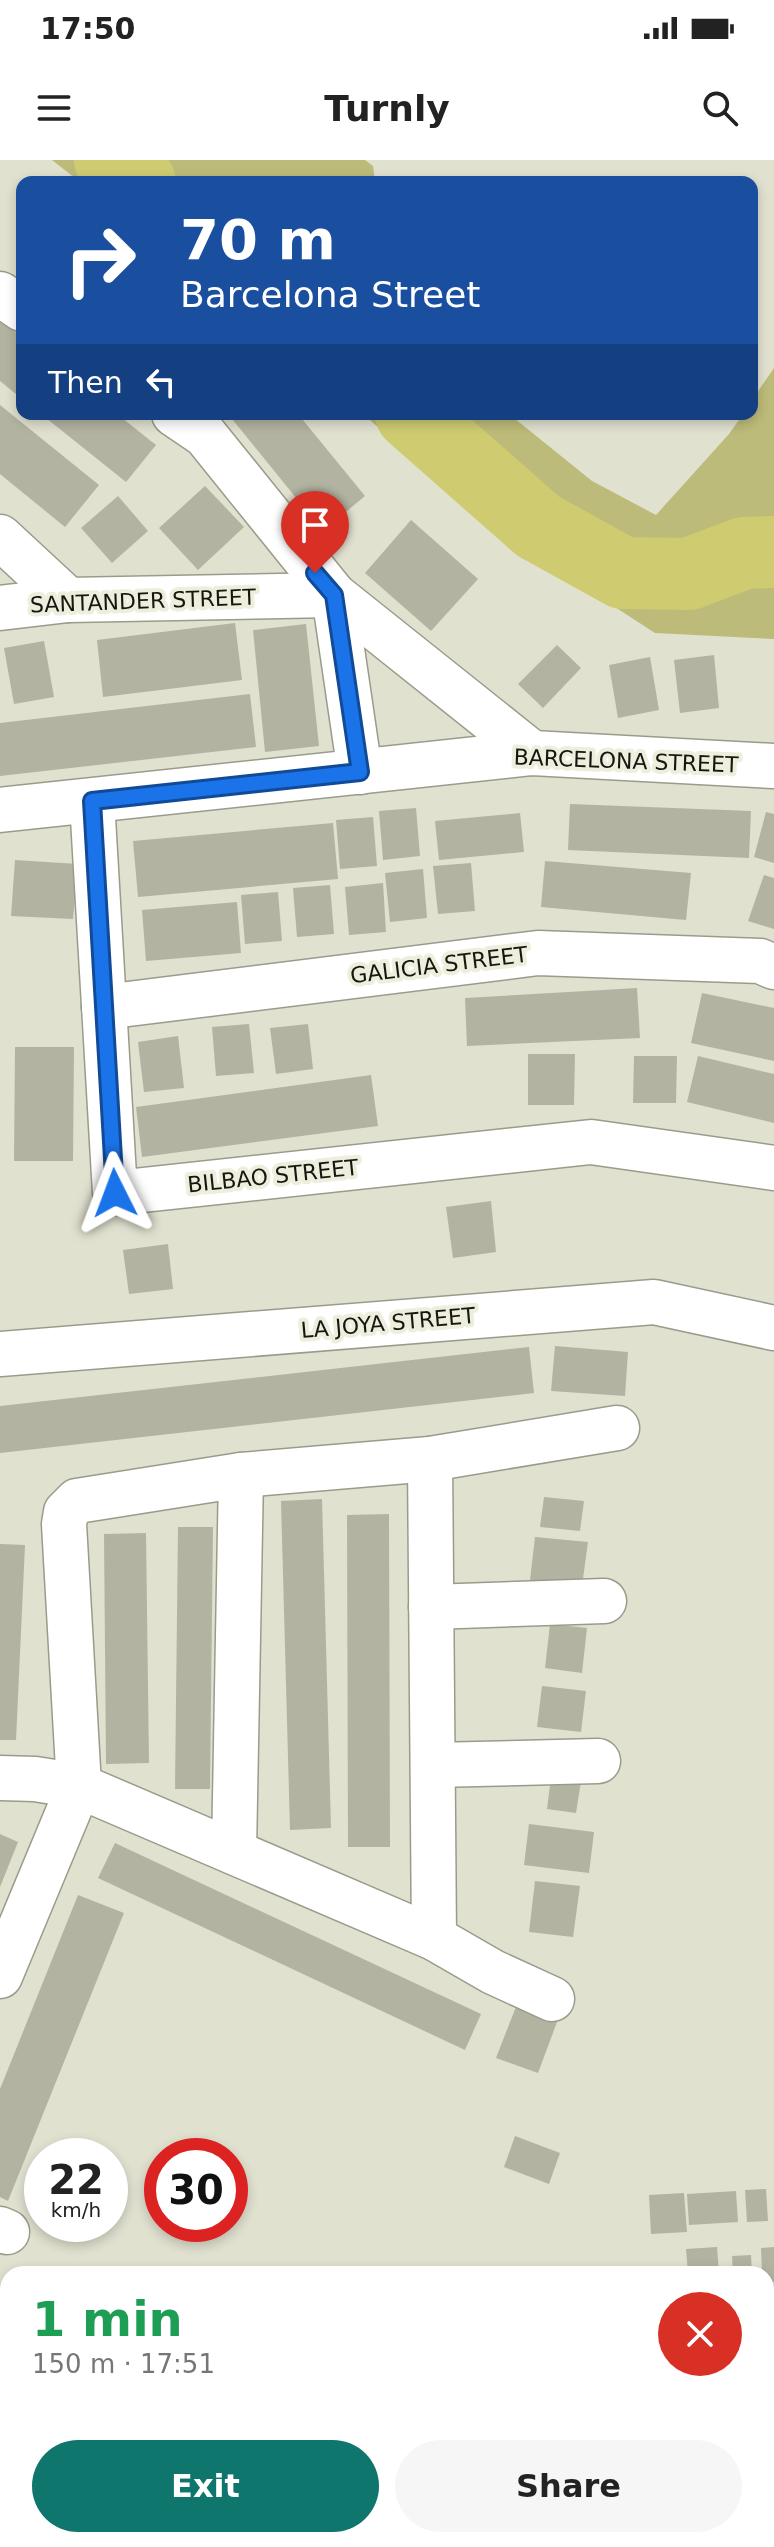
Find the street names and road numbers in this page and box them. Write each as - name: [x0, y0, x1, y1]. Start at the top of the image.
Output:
- street label: SANTANDER STREET: [30, 585, 257, 617]
- street label: BARCELONA STREET: [513, 745, 739, 777]
- street label: GALICIA STREET: [349, 942, 530, 988]
- street label: BILBAO STREET: [186, 1155, 360, 1197]
- street label: LA JOYA STREET: [300, 1303, 477, 1343]

